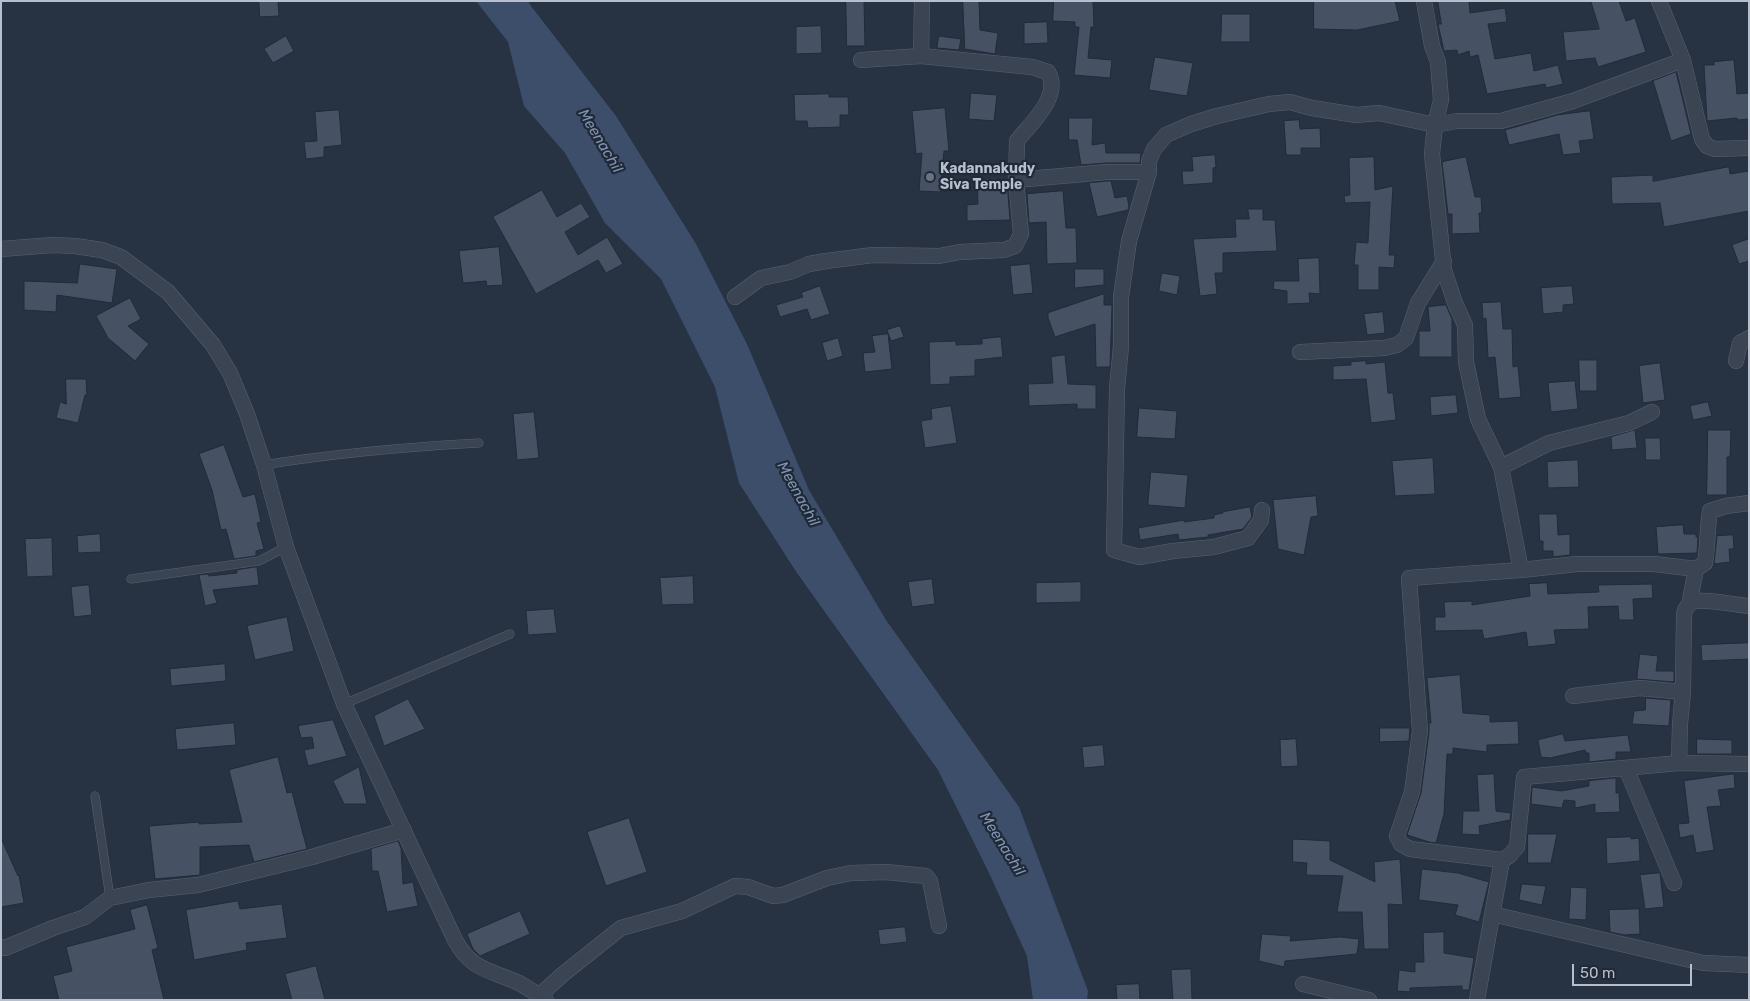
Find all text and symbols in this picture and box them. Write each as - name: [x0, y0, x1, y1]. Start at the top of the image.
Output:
- water label: Meenachil: [574, 106, 626, 176]
- place label: Kadannakudy Siva Temple: [940, 161, 1035, 193]
- marker: Kadannakudy Siva Temple: [924, 171, 936, 183]
- water label: Meenachil: [773, 458, 823, 530]
- water label: Meenachil: [975, 809, 1029, 879]
- scale bar: [1575, 954, 1695, 986]
- text: 50 m: [1580, 964, 1615, 982]

